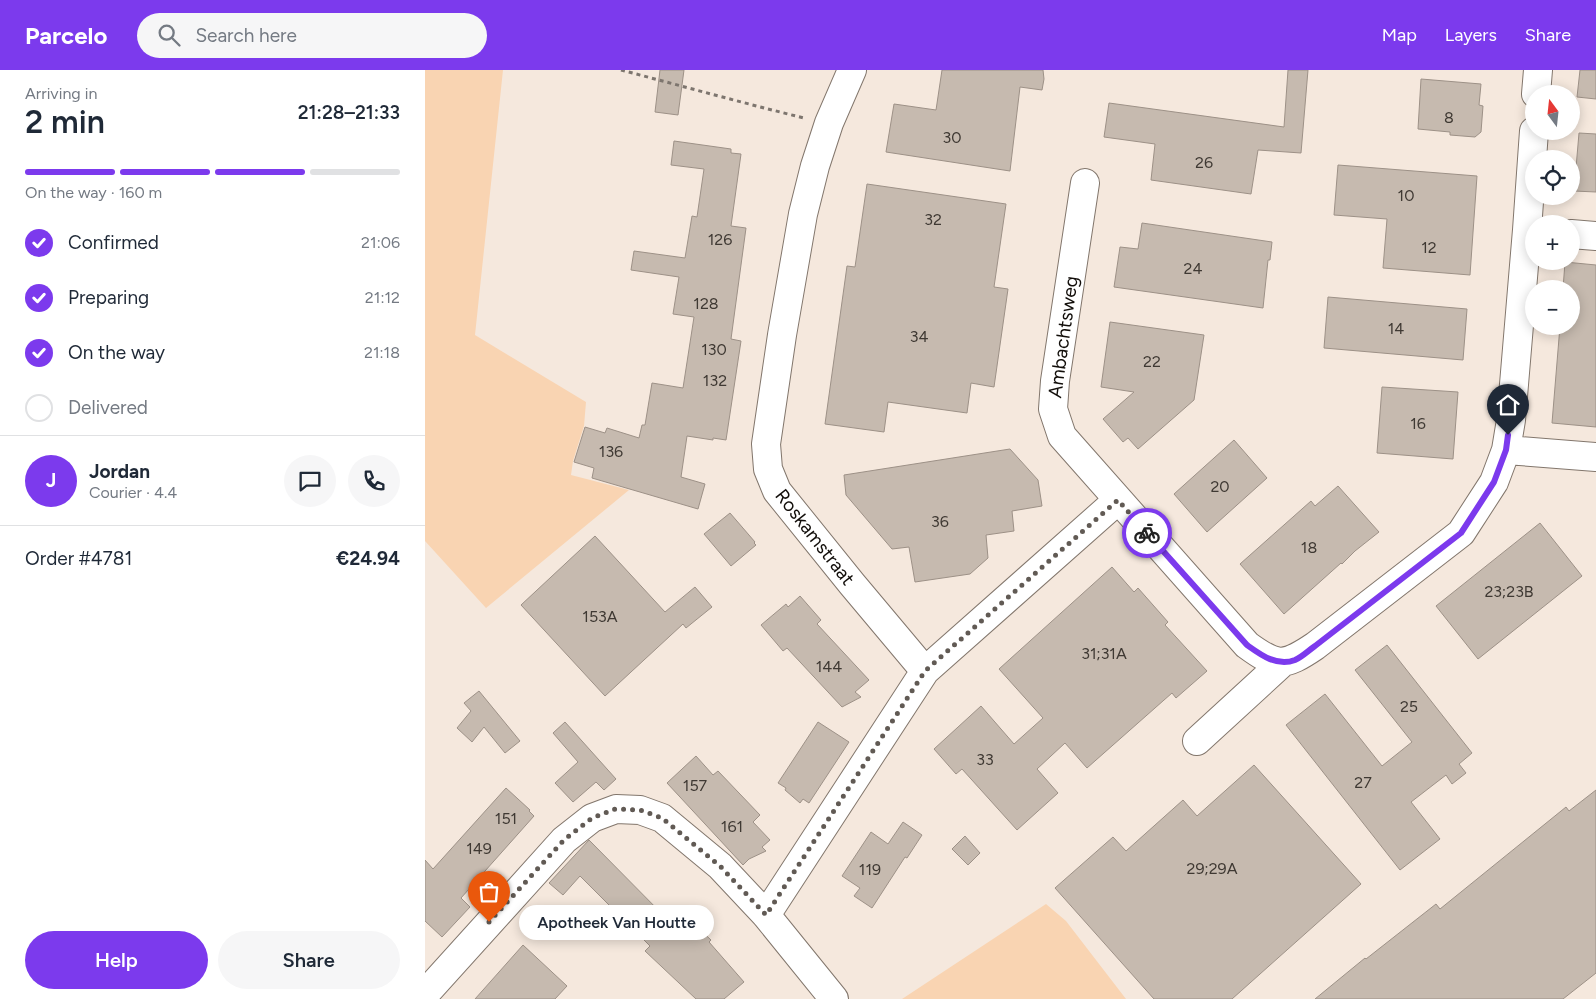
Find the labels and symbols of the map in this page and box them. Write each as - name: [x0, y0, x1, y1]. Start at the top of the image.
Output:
- north arrow: [1525, 85, 1580, 140]
- house number: 8: [1444, 108, 1454, 127]
- house number: 30: [943, 128, 961, 147]
- house number: 26: [1195, 153, 1213, 172]
- house number: 10: [1398, 186, 1414, 205]
- house number: 32: [924, 210, 942, 229]
- house number: 126: [708, 230, 732, 249]
- house number: 12: [1421, 238, 1437, 257]
- house number: 24: [1184, 259, 1202, 278]
- street label: Ambachtsweg: [1043, 275, 1083, 399]
- house number: 128: [693, 294, 719, 313]
- house number: 14: [1388, 319, 1404, 338]
- house number: 34: [910, 327, 928, 346]
- house number: 130: [701, 340, 727, 359]
- house number: 22: [1143, 352, 1161, 371]
- house number: 132: [703, 371, 727, 390]
- pin: [1487, 384, 1529, 435]
- house number: 16: [1410, 414, 1426, 433]
- house number: 136: [599, 442, 623, 461]
- house number: 20: [1210, 477, 1230, 496]
- street label: Roskamstraat: [770, 484, 860, 590]
- courier: [1122, 508, 1172, 558]
- house number: 36: [931, 512, 949, 531]
- house number: 18: [1301, 538, 1317, 557]
- house number: 23;23B: [1484, 582, 1534, 601]
- house number: 153A: [582, 607, 618, 626]
- house number: 31;31A: [1081, 644, 1127, 663]
- house number: 144: [816, 657, 842, 676]
- house number: 25: [1400, 697, 1418, 716]
- house number: 33: [976, 750, 994, 769]
- house number: 27: [1354, 773, 1372, 792]
- house number: 157: [683, 776, 708, 795]
- house number: 151: [495, 809, 517, 828]
- house number: 161: [721, 817, 743, 836]
- house number: 149: [466, 839, 492, 858]
- house number: 29;29A: [1187, 859, 1238, 878]
- house number: 119: [859, 860, 881, 879]
- pin: [468, 871, 510, 922]
- callout: Apotheek Van Houtte: [519, 904, 714, 940]

